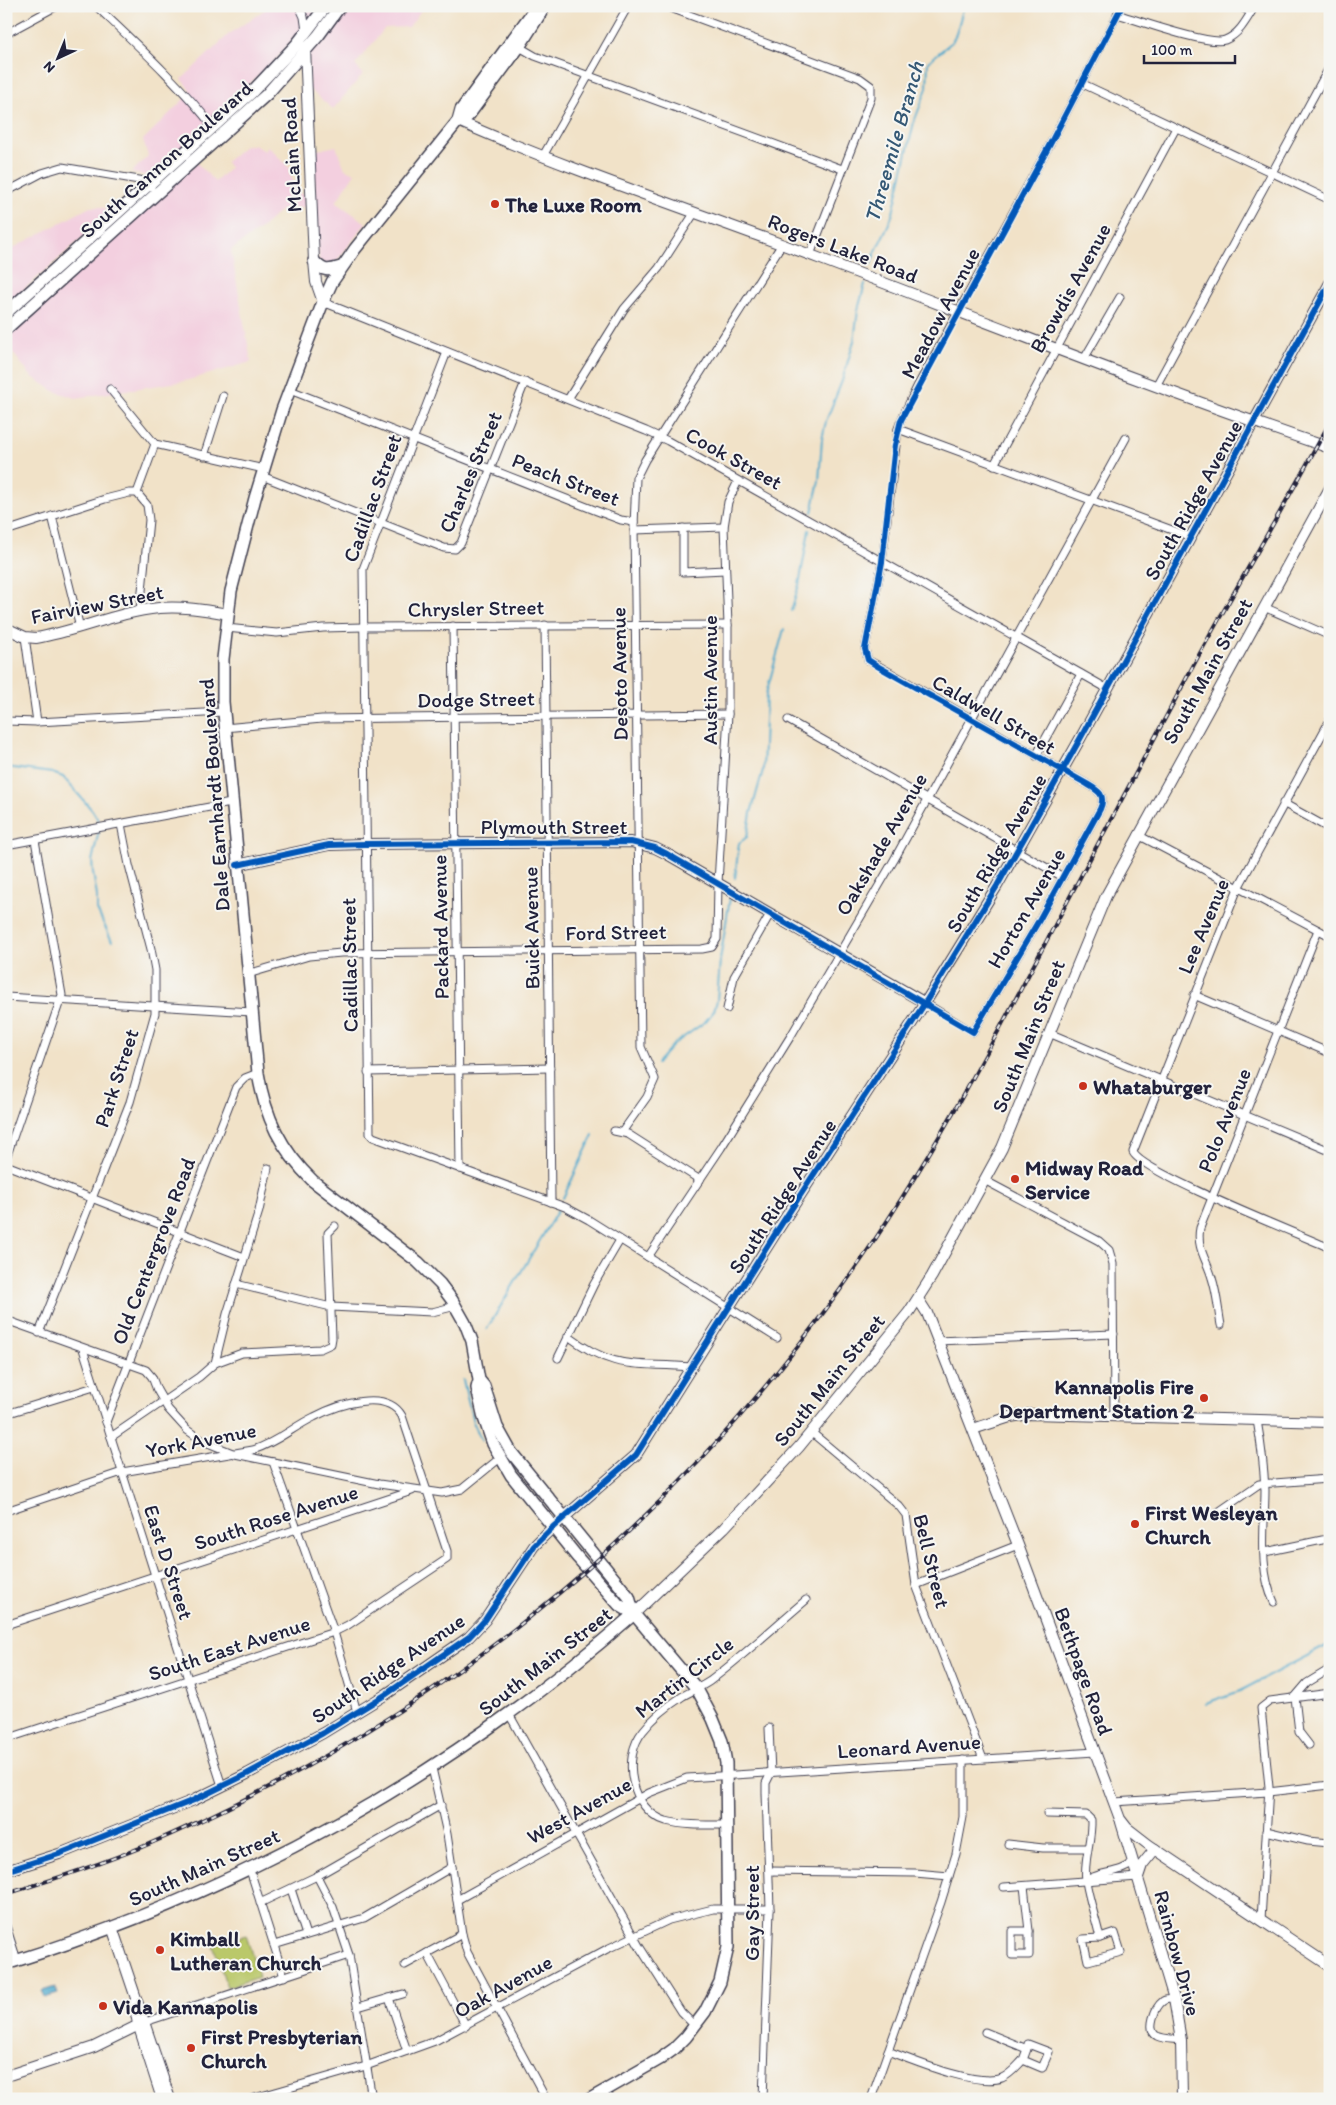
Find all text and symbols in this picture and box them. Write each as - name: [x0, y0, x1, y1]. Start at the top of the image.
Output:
- north arrow: [32, 32, 82, 82]
- scale bar: [1144, 32, 1235, 64]
- text: 100 m: [1151, 41, 1193, 59]
- text: N: [40, 58, 59, 76]
- water label: Threemile Branch: [858, 58, 930, 226]
- street label: South Cannon Boulevard: [75, 75, 258, 243]
- street label: McLain Road: [275, 96, 306, 213]
- place label: The Luxe Room: [504, 192, 642, 217]
- marker: The Luxe Room: [489, 198, 501, 210]
- street label: Rogers Lake Road: [764, 208, 922, 288]
- street label: Browdis Avenue: [1024, 219, 1116, 357]
- street label: Meadow Avenue: [895, 243, 985, 383]
- street label: Charles Street: [433, 407, 507, 537]
- street label: South Ridge Avenue: [1139, 415, 1247, 585]
- street label: Cook Street: [681, 421, 787, 495]
- street label: Cadillac Street: [337, 430, 407, 566]
- street label: Peach Street: [509, 447, 623, 511]
- street label: Fairview Street: [29, 579, 165, 629]
- street label: Chrysler Street: [407, 594, 545, 622]
- street label: South Main Street: [1157, 594, 1257, 748]
- street label: Desoto Avenue: [605, 607, 633, 741]
- street label: Austin Avenue: [697, 615, 722, 745]
- street label: Caldwell Street: [928, 669, 1060, 759]
- street label: Dale Earnhardt Boulevard: [193, 678, 235, 912]
- street label: Dodge Street: [417, 685, 535, 713]
- street label: Oakshade Avenue: [830, 768, 932, 920]
- street label: South Ridge Avenue: [940, 769, 1052, 937]
- street label: Plymouth Street: [481, 814, 628, 839]
- street label: Horton Avenue: [982, 843, 1070, 973]
- street label: Packard Avenue: [426, 854, 454, 1000]
- street label: Buick Avenue: [517, 866, 545, 989]
- street label: Lee Avenue: [1172, 875, 1234, 977]
- street label: Cadillac Street: [335, 897, 363, 1033]
- street label: Ford Street: [565, 919, 667, 945]
- street label: South Main Street: [986, 956, 1070, 1116]
- street label: Park Street: [88, 1026, 144, 1130]
- street label: Polo Avenue: [1192, 1064, 1256, 1176]
- place label: Whataburger: [1093, 1074, 1212, 1100]
- marker: Whataburger: [1077, 1080, 1089, 1092]
- street label: South Ridge Avenue: [723, 1114, 841, 1278]
- street label: Old Centergrove Road: [106, 1153, 200, 1348]
- place label: Midway Road Service: [1025, 1155, 1144, 1204]
- marker: Midway Road Service: [1009, 1173, 1021, 1185]
- street label: South Main Street: [768, 1309, 890, 1451]
- place label: Kannapolis Fire Department Station 2: [999, 1374, 1194, 1424]
- marker: Kannapolis Fire Department Station 2: [1198, 1392, 1210, 1404]
- street label: York Avenue: [144, 1417, 258, 1463]
- street label: South Rose Avenue: [191, 1479, 361, 1555]
- place label: First Wesleyan Church: [1145, 1500, 1278, 1549]
- street label: East D Street: [139, 1502, 199, 1623]
- street label: Bell Street: [908, 1511, 956, 1611]
- marker: First Wesleyan Church: [1129, 1518, 1141, 1530]
- street label: South Main Street: [473, 1601, 617, 1721]
- street label: Bethpage Road: [1049, 1604, 1119, 1738]
- street label: South Ridge Avenue: [307, 1607, 469, 1729]
- street label: South East Avenue: [145, 1610, 313, 1686]
- street label: Martin Circle: [630, 1631, 738, 1723]
- street label: Leonard Avenue: [836, 1729, 982, 1763]
- street label: West Avenue: [522, 1771, 636, 1849]
- street label: South Main Street: [125, 1822, 284, 1912]
- street label: Gay Street: [739, 1865, 764, 1961]
- street label: Rainbow Drive: [1149, 1888, 1207, 2018]
- place label: Kimball Lutheran Church: [170, 1926, 321, 1975]
- marker: Kimball Lutheran Church: [154, 1944, 166, 1956]
- street label: Oak Avenue: [450, 1949, 556, 2023]
- place label: Vida Kannapolis: [113, 1994, 258, 2020]
- marker: Vida Kannapolis: [97, 2000, 109, 2012]
- place label: First Presbyterian Church: [201, 2024, 362, 2073]
- marker: First Presbyterian Church: [185, 2042, 197, 2054]

